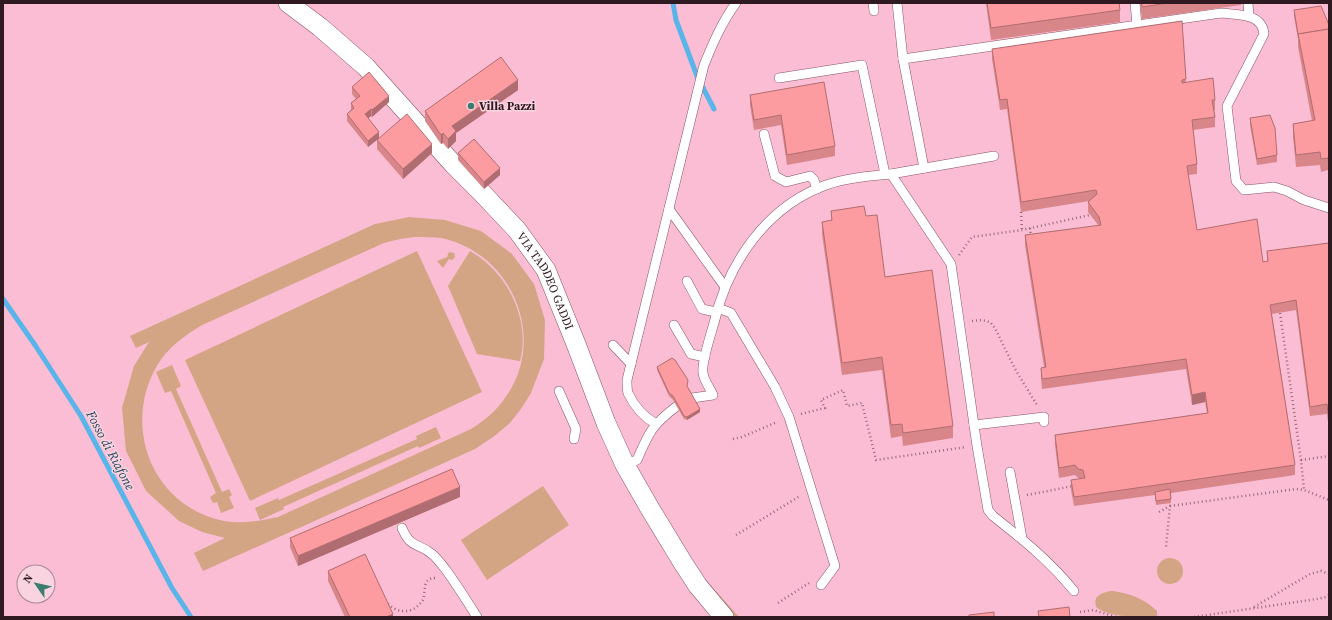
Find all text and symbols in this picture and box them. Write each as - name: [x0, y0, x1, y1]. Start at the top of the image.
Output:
- place label: Villa Pazzi: [479, 98, 536, 114]
- marker: Villa Pazzi: [466, 101, 476, 111]
- street label: VIA TADDEO GADDI: [513, 229, 577, 332]
- water label: Fosso di Riafone: [82, 407, 139, 493]
- north arrow: [16, 564, 56, 604]
- text: N: [20, 571, 37, 586]

